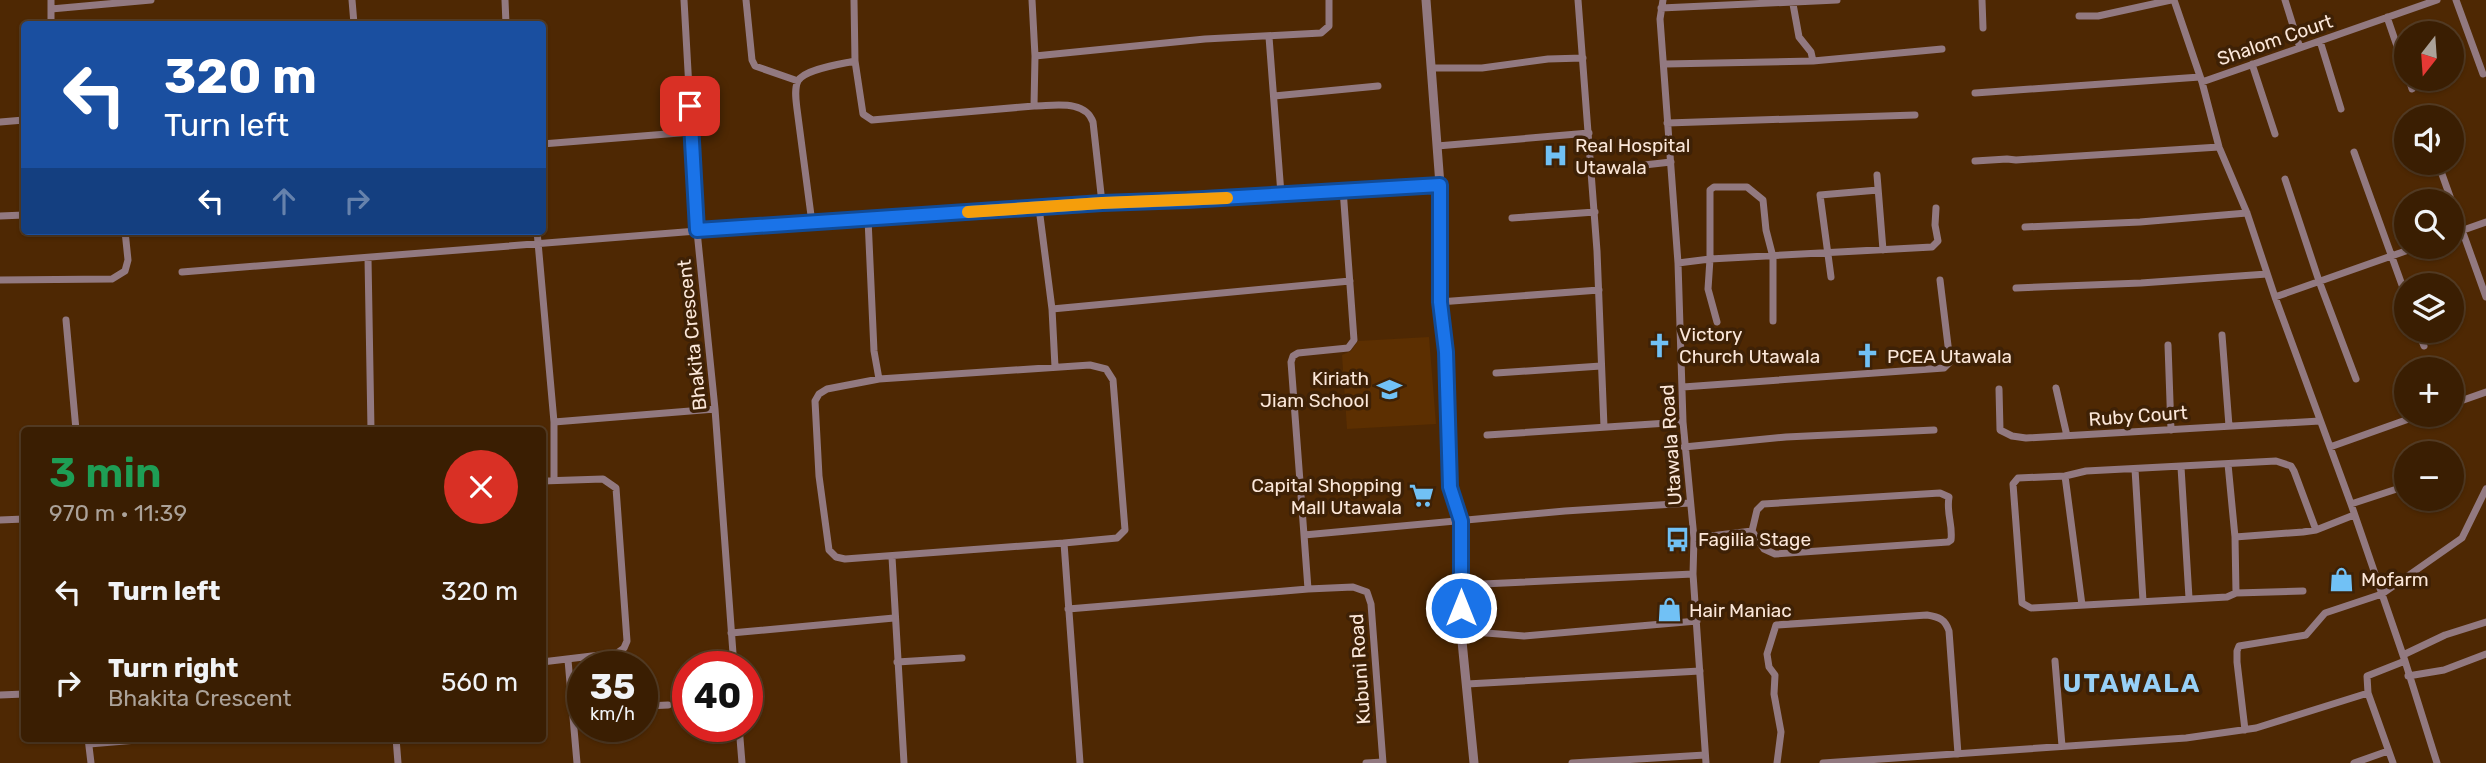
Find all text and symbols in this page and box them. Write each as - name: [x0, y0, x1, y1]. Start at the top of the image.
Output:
- street label: Shalom Court: [2214, 9, 2336, 71]
- north arrow: [2394, 21, 2464, 91]
- map controls: [2394, 21, 2464, 511]
- text: 320 m: [164, 47, 317, 105]
- icon: left: [49, 49, 140, 140]
- pin: [660, 76, 720, 136]
- icon: arrive: [671, 87, 709, 125]
- button: sound: [2394, 105, 2464, 175]
- text: Turn left: [164, 106, 289, 144]
- place label: Real Hospital Utawala: [1575, 134, 1690, 179]
- hospital icon: Real Hospital Utawala: [1541, 142, 1569, 170]
- icon: left: [192, 182, 230, 220]
- icon: ahead: [265, 182, 303, 220]
- icon: right: [338, 182, 376, 220]
- button: search: [2394, 189, 2464, 259]
- street label: Bhakita Crescent: [673, 258, 711, 412]
- button: layers: [2394, 273, 2464, 343]
- place label: Victory Church Utawala: [1679, 323, 1820, 368]
- church icon: Victory Church Utawala: [1645, 331, 1673, 359]
- church icon: PCEA Utawala: [1853, 342, 1881, 370]
- place label: PCEA Utawala: [1887, 345, 2012, 368]
- button: +: [2394, 357, 2464, 427]
- place label: Kiriath Jiam School: [1260, 367, 1369, 412]
- school or university icon: Kiriath Jiam School: [1375, 375, 1403, 403]
- street label: Utawala Road: [1655, 384, 1687, 506]
- street label: Ruby Court: [2088, 401, 2189, 431]
- button: −: [2394, 441, 2464, 511]
- text: 3 min: [49, 448, 162, 498]
- button: close: [444, 450, 518, 524]
- place label: Capital Shopping Mall Utawala: [1251, 474, 1402, 519]
- supermarket icon: Capital Shopping Mall Utawala: [1408, 482, 1436, 510]
- text: 970 m · 11:39: [49, 499, 187, 527]
- bus stop icon: Fagilia Stage: [1664, 525, 1692, 553]
- place label: Fagilia Stage: [1698, 528, 1811, 551]
- shop icon: Mofarm: [2327, 565, 2355, 593]
- place label: Mofarm: [2361, 568, 2429, 591]
- position arrow: [1424, 571, 1498, 645]
- icon: left: [49, 573, 87, 611]
- text: Turn left: [108, 576, 220, 607]
- text: 320 m: [441, 576, 518, 607]
- shop icon: Hair Maniac: [1655, 596, 1683, 624]
- place label: Hair Maniac: [1689, 599, 1792, 622]
- street label: Kubuni Road: [1345, 613, 1375, 725]
- speed limit sign: 40: [672, 651, 763, 742]
- text: Turn right: [108, 653, 238, 684]
- icon: right: [49, 664, 87, 702]
- text: 35: [590, 666, 635, 708]
- text: 560 m: [441, 667, 518, 698]
- district label: UTAWALA: [2063, 668, 2201, 699]
- text: Bhakita Crescent: [108, 684, 292, 712]
- text: km/h: [590, 703, 635, 725]

